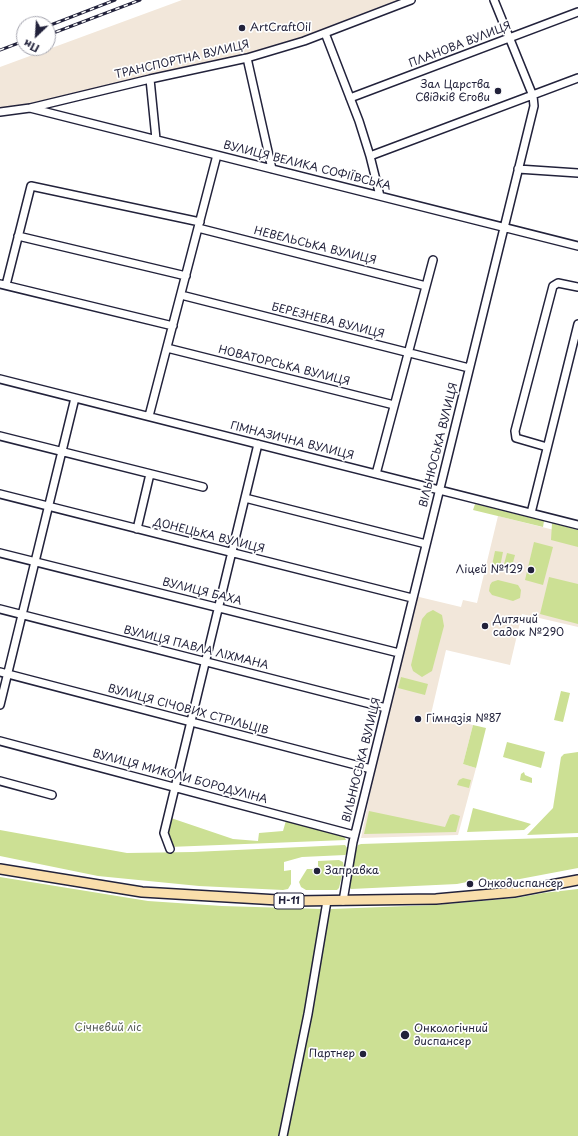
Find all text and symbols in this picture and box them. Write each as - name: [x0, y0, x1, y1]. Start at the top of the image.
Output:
- north arrow: [16, 16, 56, 56]
- street label: ПЛАНОВА ВУЛИЦЯ: [407, 19, 513, 71]
- place label: ArtCraftOil: [250, 21, 311, 35]
- marker: ArtCraftOil: [237, 23, 247, 33]
- text: Пн: [20, 35, 42, 58]
- street label: ТРАНСПОРТНА ВУЛИЦЯ: [113, 38, 251, 82]
- place label: Зал Царства Свідків Єгови: [415, 78, 490, 104]
- marker: Зал Царства Свідків Єгови: [493, 86, 503, 96]
- street label: ВУЛИЦЯ ВЕЛИКА СОФІЇВСЬКА: [222, 139, 392, 193]
- street label: НЕВЕЛЬСЬКА ВУЛИЦЯ: [252, 224, 378, 268]
- street label: БЕРЕЗНЕВА ВУЛИЦЯ: [270, 301, 386, 341]
- street label: НОВАТОРСЬКА ВУЛИЦЯ: [217, 343, 351, 389]
- street label: ВІЛЬНЮСЬКА ВУЛИЦЯ: [417, 381, 461, 509]
- street label: ГІМНАЗИЧНА ВУЛИЦЯ: [229, 419, 355, 463]
- street label: ДОНЕЦЬКА ВУЛИЦЯ: [152, 516, 266, 556]
- place label: Ліцей №129: [456, 563, 523, 577]
- marker: Ліцей №129: [526, 565, 536, 575]
- street label: ВУЛИЦЯ БАХА: [161, 576, 243, 608]
- place label: Дитячий садок №290: [493, 613, 564, 639]
- marker: Дитячий садок №290: [480, 621, 490, 631]
- street label: ВУЛИЦЯ ПАВЛА ЛІХМАНА: [122, 624, 270, 672]
- street label: ВУЛИЦЯ СІЧОВИХ СТРІЛЬЦІВ: [106, 682, 270, 738]
- street label: ВІЛЬНЮСЬКА ВУЛИЦЯ: [340, 696, 384, 824]
- place label: Гімназія №87: [426, 712, 501, 726]
- marker: Гімназія №87: [413, 714, 423, 724]
- street label: ВУЛИЦЯ МИКОЛИ БОРОДУЛІНА: [91, 747, 269, 807]
- place label: Заправка: [325, 864, 379, 878]
- marker: Заправка: [312, 866, 322, 876]
- place label: Онкодиспансер: [478, 877, 563, 891]
- marker: Онкодиспансер: [465, 879, 475, 889]
- road number: Н-11: [274, 893, 304, 909]
- park label: Січневий ліс: [75, 1021, 141, 1035]
- place label: Онкологічний диспансер: [414, 1022, 488, 1048]
- marker: Онкологічний диспансер: [399, 1029, 411, 1041]
- place label: Партнер: [309, 1047, 355, 1061]
- marker: Партнер: [358, 1049, 368, 1059]

